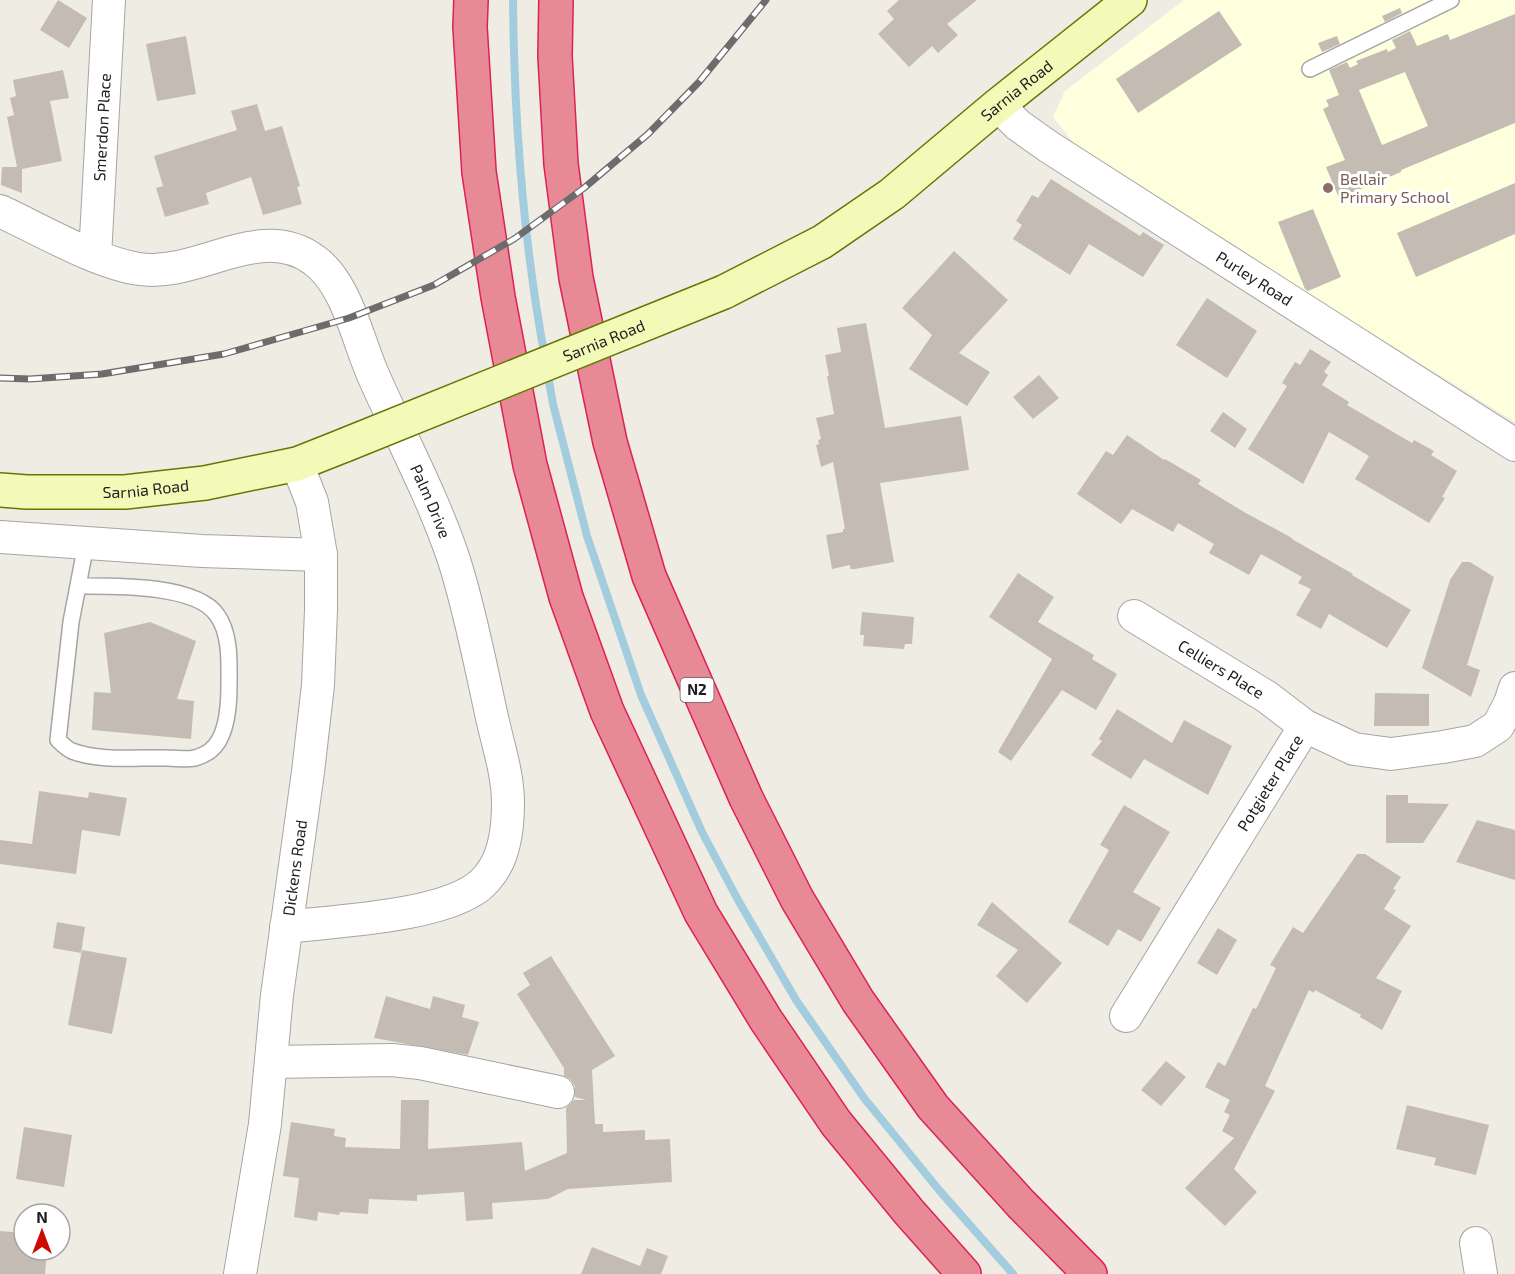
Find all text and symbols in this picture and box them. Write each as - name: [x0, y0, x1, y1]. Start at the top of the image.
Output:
- street label: Sarnia Road: [977, 55, 1056, 125]
- street label: Smerdon Place: [89, 73, 114, 182]
- place label: Bellair Primary School: [1340, 169, 1450, 206]
- marker: Bellair Primary School: [1321, 181, 1335, 195]
- street label: Purley Road: [1213, 246, 1296, 309]
- street label: Sarnia Road: [560, 315, 647, 365]
- street label: Palm Drive: [407, 461, 455, 541]
- street label: Sarnia Road: [103, 475, 190, 501]
- street label: Celliers Place: [1175, 635, 1268, 702]
- road number: N2: [680, 678, 714, 702]
- street label: Potgieter Place: [1233, 731, 1306, 834]
- street label: Dickens Road: [278, 819, 310, 917]
- north arrow: [12, 1202, 72, 1262]
- text: N: [36, 1207, 48, 1226]

